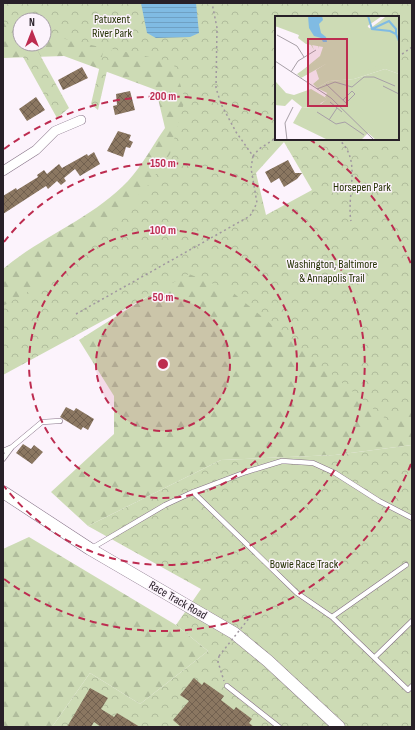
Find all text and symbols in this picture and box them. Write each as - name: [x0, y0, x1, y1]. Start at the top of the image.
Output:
- north arrow: [12, 12, 52, 52]
- park label: Patuxent River Park: [92, 12, 132, 41]
- text: N: [29, 16, 35, 29]
- inset map: [275, 16, 399, 140]
- text: 200 m: [150, 89, 176, 104]
- text: 150 m: [150, 156, 176, 171]
- park label: Horsepen Park: [333, 180, 391, 195]
- text: 100 m: [150, 223, 176, 238]
- park label: Washington, Baltimore & Annapolis Trail: [287, 257, 377, 286]
- text: 50 m: [153, 290, 173, 305]
- centre of rings: [156, 357, 170, 371]
- park label: Bowie Race Track: [270, 557, 339, 572]
- street label: Race Track Road: [146, 578, 209, 623]

